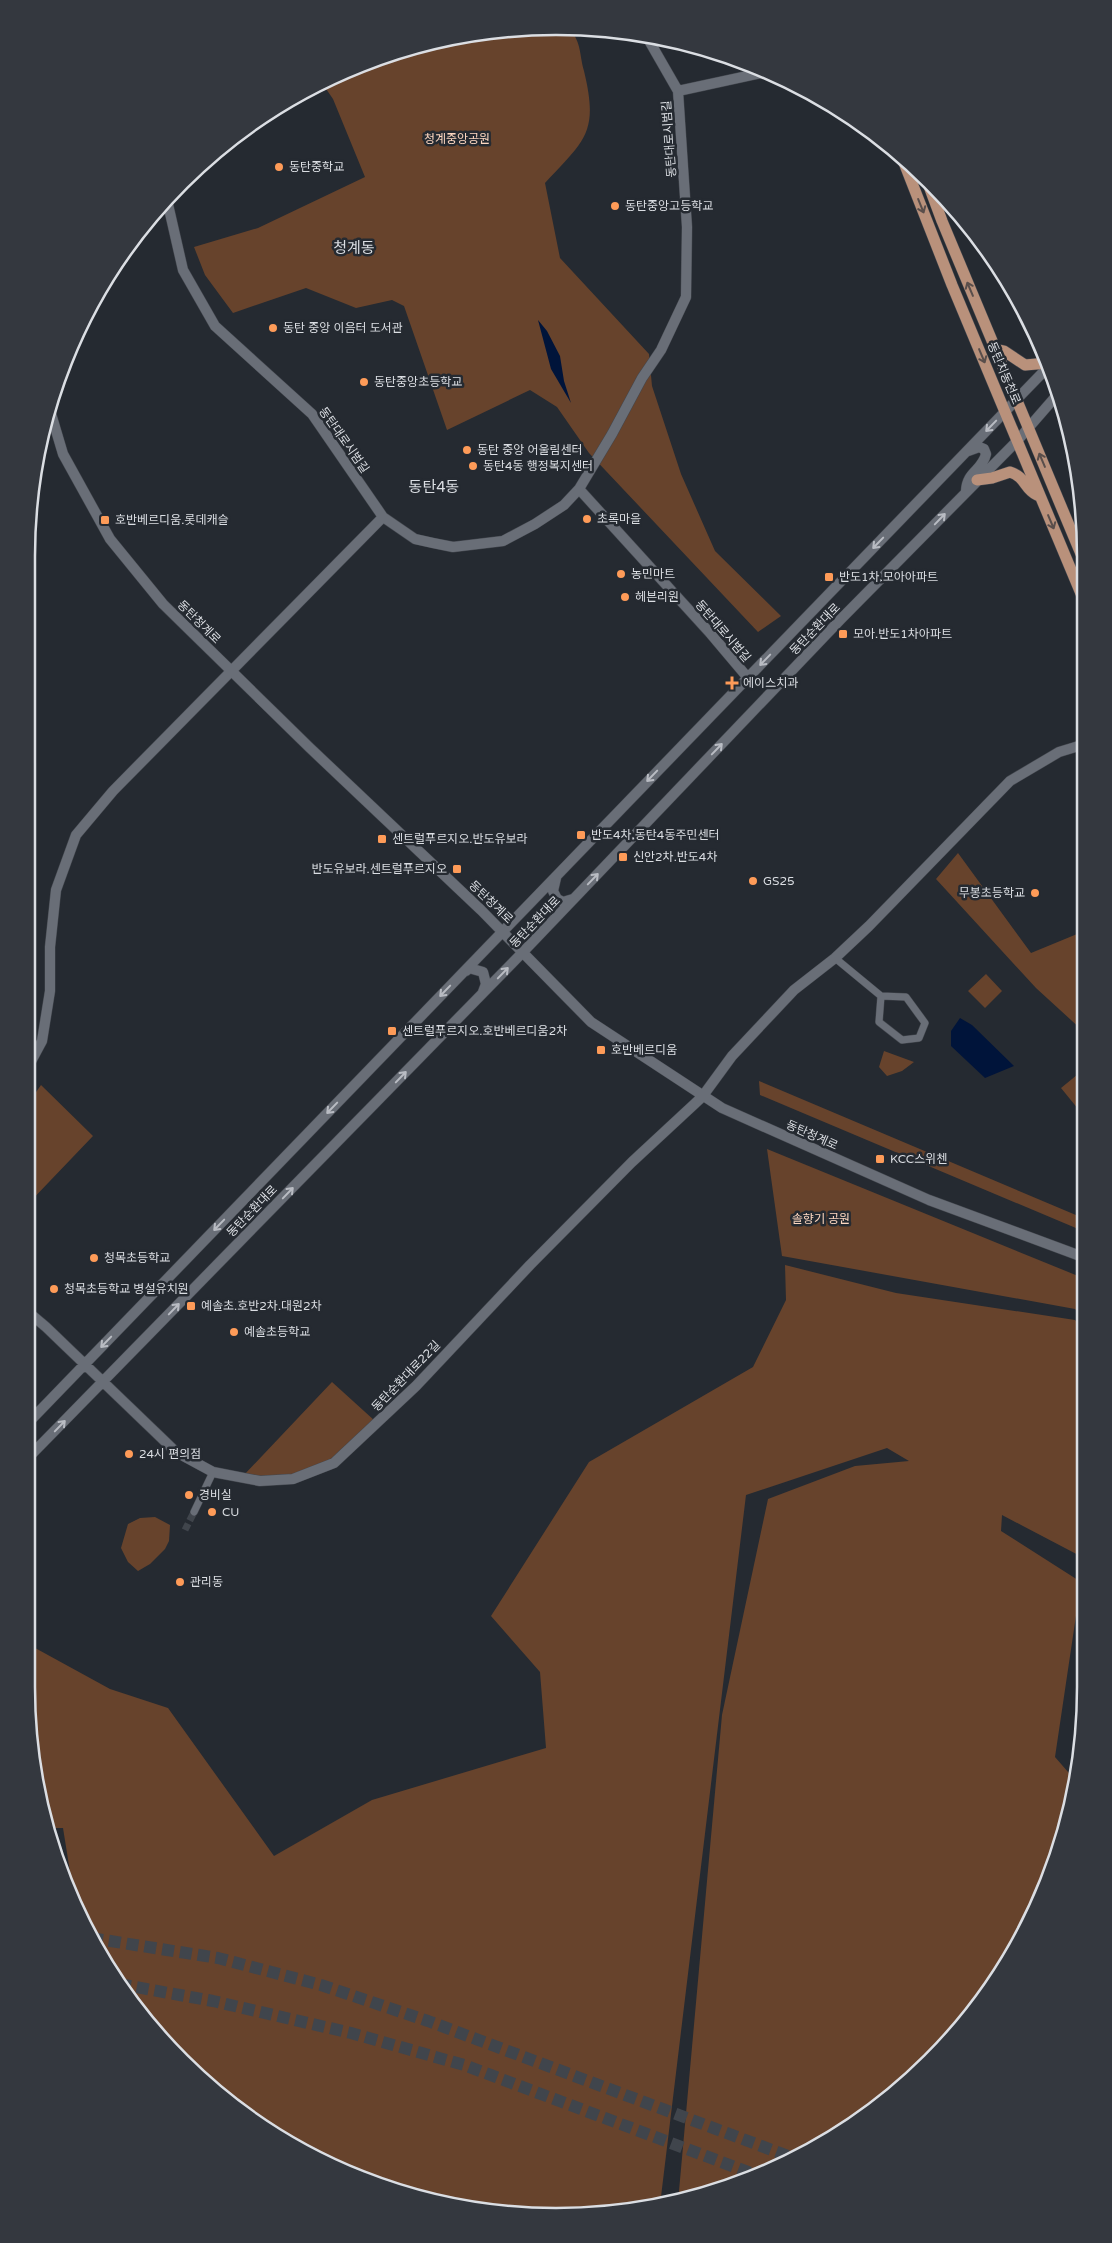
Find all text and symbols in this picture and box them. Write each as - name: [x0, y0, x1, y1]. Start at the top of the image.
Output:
- street label: 동탄대로시범길: [659, 100, 679, 178]
- park label: 청계중앙공원: [424, 132, 490, 146]
- place label: 동탄중학교: [289, 160, 344, 174]
- marker: 동탄중학교: [273, 161, 285, 173]
- one-way arrow: [917, 197, 926, 213]
- place label: 동탄중앙고등학교: [625, 199, 713, 213]
- marker: 동탄중앙고등학교: [609, 200, 621, 212]
- district label: 청계동: [333, 239, 375, 257]
- one-way arrow: [965, 282, 974, 297]
- place label: 동탄 중앙 이음터 도서관: [283, 321, 403, 335]
- marker: 동탄 중앙 이음터 도서관: [267, 322, 279, 334]
- street label: 동탄치동천로: [985, 340, 1023, 406]
- one-way arrow: [977, 348, 987, 363]
- place label: 동탄중앙초등학교: [374, 375, 462, 389]
- marker: 동탄중앙초등학교: [358, 376, 370, 388]
- street label: 동탄대로시범길: [316, 404, 372, 476]
- one-way arrow: [985, 420, 997, 432]
- place label: 동탄 중앙 어울림센터: [477, 443, 583, 457]
- marker: 동탄 중앙 어울림센터: [461, 444, 473, 456]
- one-way arrow: [1037, 453, 1046, 468]
- place label: 동탄4동 행정복지센터: [483, 459, 593, 473]
- marker: 동탄4동 행정복지센터: [467, 460, 479, 472]
- district label: 동탄4동: [409, 478, 459, 496]
- place label: 초록마을: [597, 512, 641, 526]
- place label: 호반베르디움.롯데캐슬: [115, 513, 229, 527]
- marker: 초록마을: [581, 513, 593, 525]
- one-way arrow: [933, 513, 945, 525]
- marker: 호반베르디움.롯데캐슬: [99, 514, 111, 526]
- one-way arrow: [1047, 514, 1056, 529]
- one-way arrow: [872, 537, 884, 549]
- place label: 농민마트: [631, 567, 675, 581]
- marker: 농민마트: [615, 568, 627, 580]
- place label: 반도1차.모아아파트: [839, 570, 938, 584]
- marker: 반도1차.모아아파트: [823, 571, 835, 583]
- place label: 헤븐리원: [635, 590, 679, 604]
- marker: 헤븐리원: [619, 591, 631, 603]
- street label: 동탄대로시범길: [692, 597, 754, 665]
- street label: 동탄청계로: [175, 598, 223, 646]
- street label: 동탄순환대로: [787, 600, 843, 658]
- place label: 모아.반도1차아파트: [853, 627, 952, 641]
- marker: 모아.반도1차아파트: [837, 628, 849, 640]
- one-way arrow: [759, 654, 771, 666]
- marker: 에이스치과: [725, 676, 739, 690]
- place label: 에이스치과: [743, 676, 798, 690]
- one-way arrow: [711, 743, 723, 755]
- one-way arrow: [646, 770, 658, 783]
- place label: 반도4차.동탄4동주민센터: [591, 828, 720, 842]
- marker: 반도4차.동탄4동주민센터: [575, 829, 587, 841]
- place label: 센트럴푸르지오.반도유보라: [392, 832, 528, 846]
- marker: 센트럴푸르지오.반도유보라: [376, 833, 388, 845]
- place label: 신안2차.반도4차: [633, 850, 717, 864]
- marker: 신안2차.반도4차: [617, 851, 629, 863]
- place label: 반도유보라.센트럴푸르지오: [311, 862, 447, 876]
- marker: 반도유보라.센트럴푸르지오: [451, 863, 463, 875]
- one-way arrow: [587, 873, 599, 885]
- place label: GS25: [763, 874, 795, 888]
- marker: GS25: [747, 875, 759, 887]
- street label: 동탄청계로: [466, 878, 516, 926]
- place label: 무봉초등학교: [959, 886, 1025, 900]
- marker: 무봉초등학교: [1029, 887, 1041, 899]
- street label: 동탄순환대로: [507, 893, 563, 951]
- one-way arrow: [497, 967, 509, 979]
- one-way arrow: [439, 985, 451, 998]
- place label: 센트럴푸르지오.호반베르디움2차: [402, 1024, 567, 1038]
- marker: 센트럴푸르지오.호반베르디움2차: [386, 1025, 398, 1037]
- place label: 호반베르디움: [611, 1043, 677, 1057]
- marker: 호반베르디움: [595, 1044, 607, 1056]
- one-way arrow: [395, 1071, 407, 1083]
- one-way arrow: [326, 1102, 338, 1115]
- street label: 동탄청계로: [784, 1117, 840, 1153]
- place label: KCC스위첸: [890, 1152, 947, 1166]
- marker: KCC스위첸: [874, 1153, 886, 1165]
- street label: 동탄순환대로: [224, 1182, 280, 1240]
- one-way arrow: [281, 1187, 294, 1199]
- park label: 솔향기 공원: [792, 1212, 850, 1226]
- one-way arrow: [213, 1219, 225, 1231]
- place label: 청목초등학교: [104, 1251, 170, 1265]
- marker: 청목초등학교: [88, 1252, 100, 1264]
- place label: 청목초등학교 병설유치원: [64, 1282, 189, 1296]
- marker: 청목초등학교 병설유치원: [48, 1283, 60, 1295]
- place label: 예솔초.호반2차.대원2차: [201, 1299, 322, 1313]
- marker: 예솔초.호반2차.대원2차: [185, 1300, 197, 1312]
- one-way arrow: [168, 1303, 180, 1315]
- place label: 예솔초등학교: [244, 1325, 310, 1339]
- marker: 예솔초등학교: [228, 1326, 240, 1338]
- one-way arrow: [100, 1336, 112, 1348]
- street label: 동탄순환대로22길: [369, 1338, 443, 1414]
- one-way arrow: [54, 1420, 66, 1432]
- place label: 24시 편의점: [139, 1447, 201, 1461]
- marker: 24시 편의점: [123, 1448, 135, 1460]
- place label: 경비실: [199, 1488, 232, 1502]
- marker: 경비실: [183, 1489, 195, 1501]
- place label: CU: [222, 1505, 239, 1519]
- marker: CU: [206, 1506, 218, 1518]
- place label: 관리동: [190, 1575, 223, 1589]
- marker: 관리동: [174, 1576, 186, 1588]

